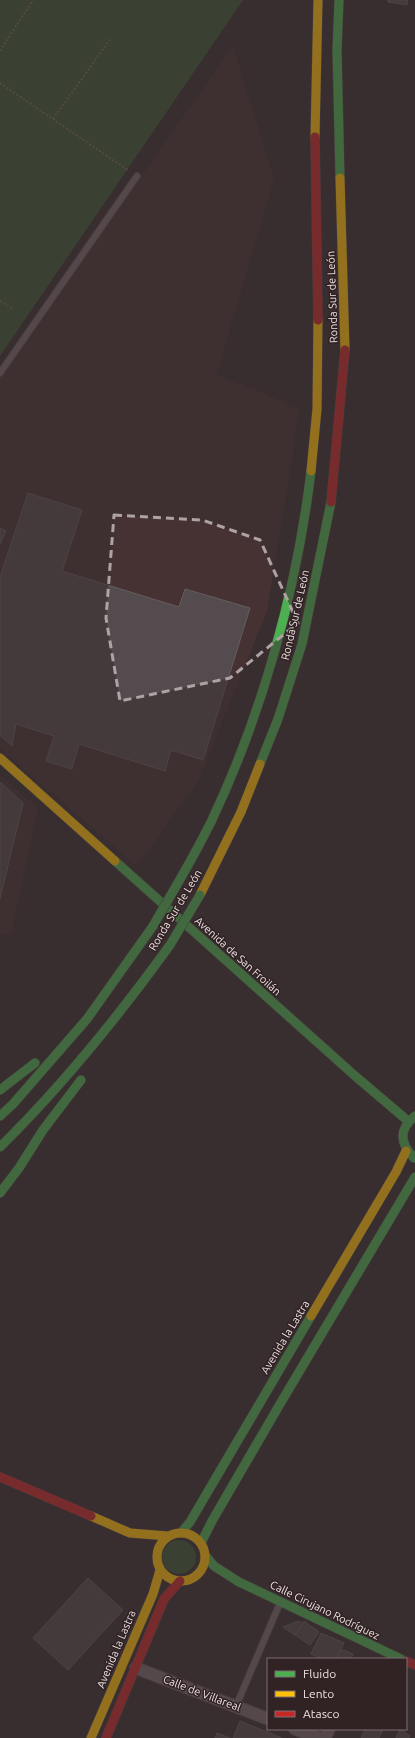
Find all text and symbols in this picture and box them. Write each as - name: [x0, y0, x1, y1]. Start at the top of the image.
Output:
- street label: Ronda Sur de León: [324, 251, 340, 343]
- street label: Ronda Sur de León: [279, 569, 311, 661]
- street label: Ronda Sur de León: [146, 867, 204, 953]
- street label: Avenida de San Froilán: [193, 914, 283, 998]
- street label: Avenida la Lastra: [258, 1298, 312, 1376]
- street label: Calle Cirujano Rodríguez: [268, 1578, 382, 1642]
- street label: Avenida la Lastra: [94, 1608, 138, 1690]
- legend: [267, 1658, 407, 1730]
- text: Fluido: [303, 1667, 336, 1680]
- street label: Calle de Villareal: [162, 1673, 243, 1713]
- text: Lento: [303, 1687, 334, 1700]
- text: Atasco: [303, 1707, 339, 1720]

